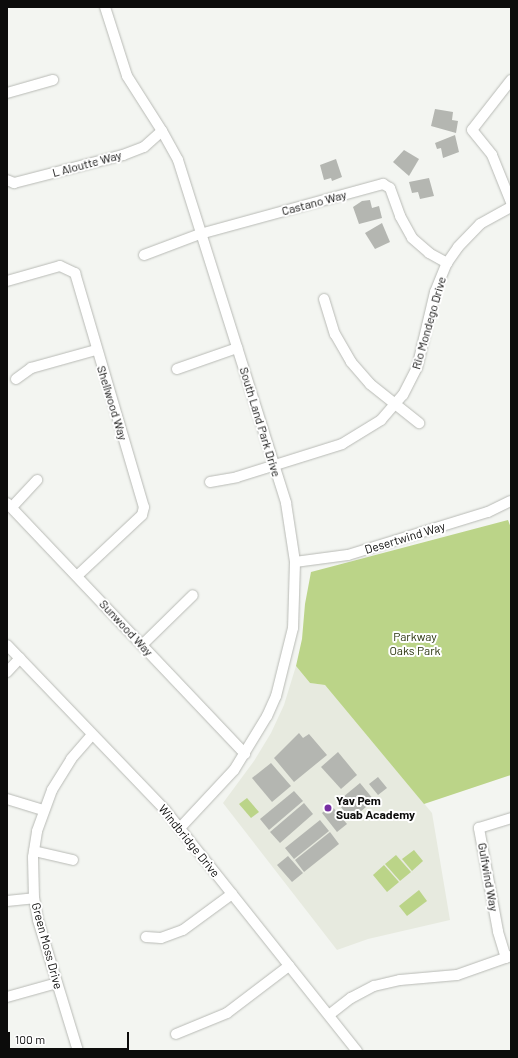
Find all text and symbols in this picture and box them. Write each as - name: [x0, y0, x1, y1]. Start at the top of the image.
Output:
- street label: L Aloutte Way: [51, 148, 123, 180]
- street label: Castano Way: [280, 187, 348, 219]
- street label: Rio Mondego Drive: [409, 275, 449, 371]
- street label: Shellwood Way: [94, 364, 130, 442]
- street label: South Land Park Drive: [236, 365, 284, 479]
- street label: Desertwind Way: [363, 519, 447, 557]
- street label: Sunwood Way: [96, 597, 156, 659]
- park label: Parkway Oaks Park: [389, 630, 441, 658]
- place label: Yav Pem Suab Academy: [336, 794, 415, 822]
- street label: Windbridge Drive: [155, 802, 223, 880]
- marker: Yav Pem Suab Academy: [323, 803, 333, 813]
- street label: Gulfwind Way: [475, 842, 501, 912]
- street label: Green Moss Drive: [29, 901, 65, 991]
- scale bar: [10, 1024, 131, 1050]
- text: 100 m: [15, 1032, 45, 1046]

